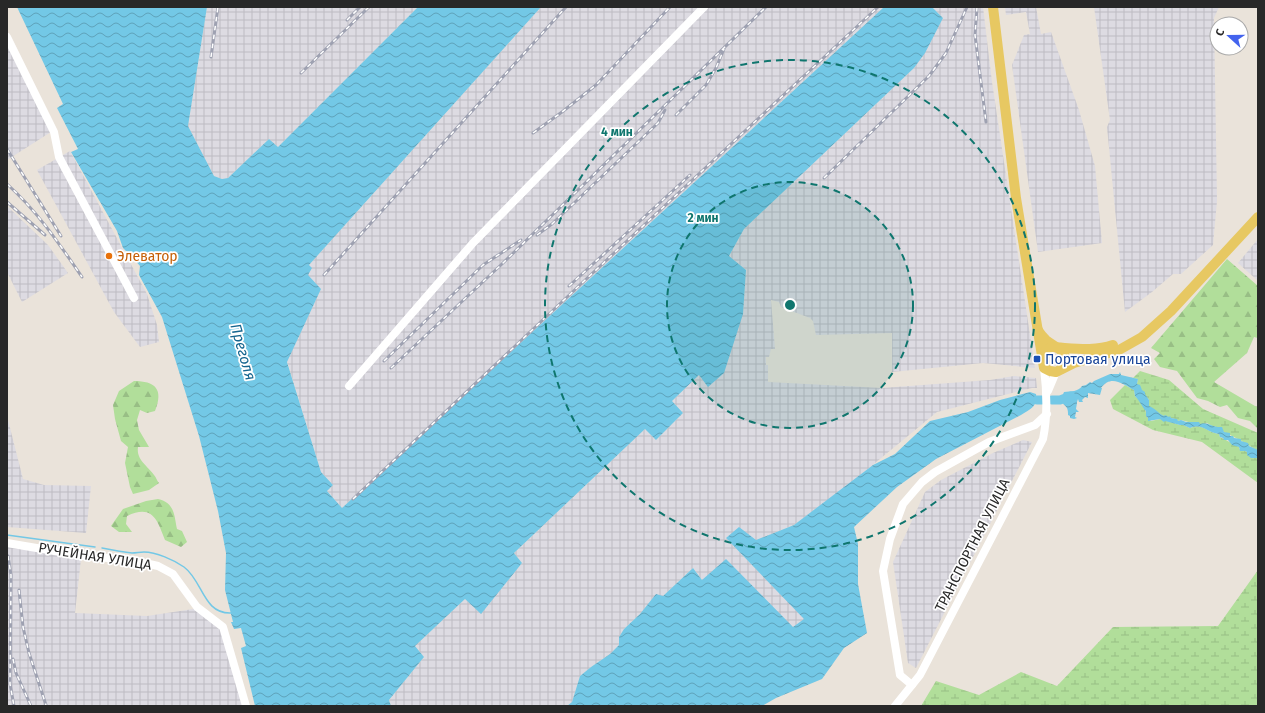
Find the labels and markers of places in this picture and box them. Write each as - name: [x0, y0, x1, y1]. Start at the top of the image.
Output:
- place label: Элеватор: [117, 248, 178, 265]
- marker: Элеватор: [104, 251, 114, 261]
- centre of rings: [783, 298, 797, 312]
- place label: Портовая улица: [1045, 351, 1151, 368]
- marker: Портовая улица: [1032, 354, 1042, 364]

